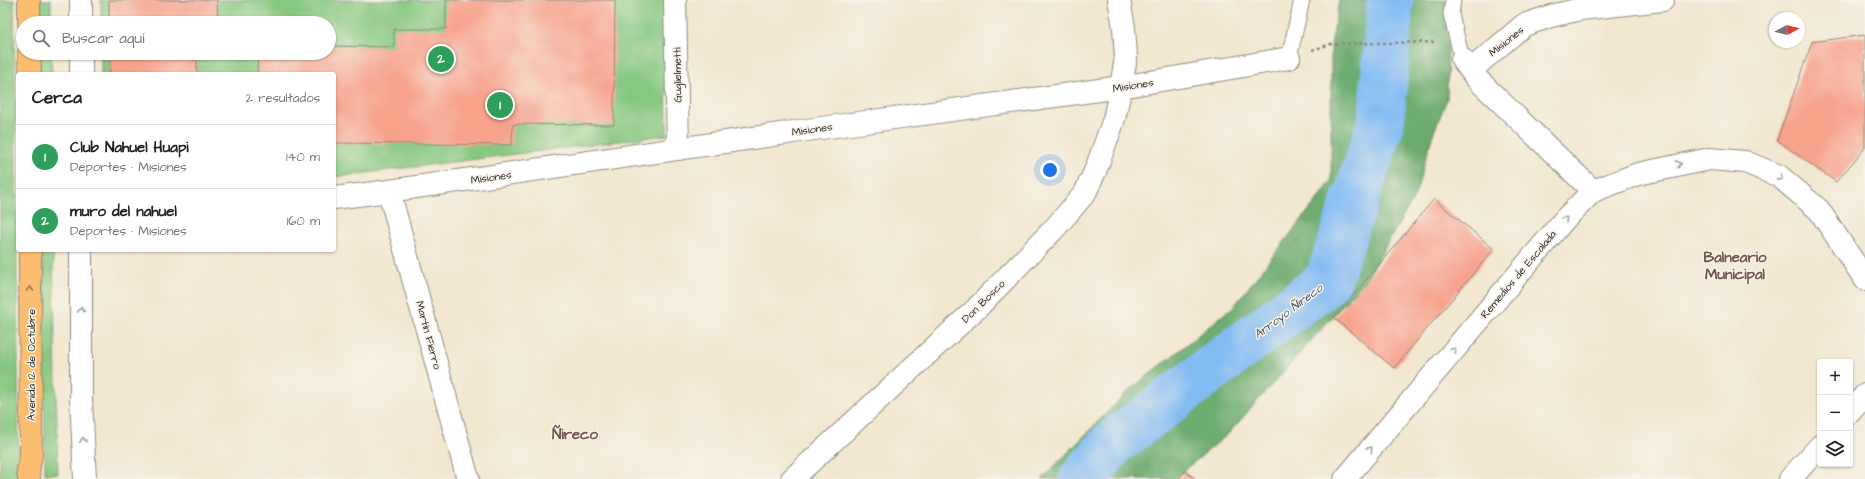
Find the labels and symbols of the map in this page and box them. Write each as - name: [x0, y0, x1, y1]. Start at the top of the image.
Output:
- north arrow: [1769, 12, 1805, 48]
- street label: Misiones: [1486, 22, 1527, 60]
- pin: 2: [428, 44, 454, 74]
- street label: Guglielmetti: [670, 47, 686, 103]
- street label: Misiones: [1112, 75, 1155, 96]
- pin: 1: [487, 90, 513, 120]
- street label: Misiones: [791, 119, 834, 140]
- your location: [1040, 160, 1060, 180]
- one-way arrow: [1676, 161, 1683, 169]
- street label: Misiones: [470, 167, 513, 188]
- one-way arrow: [1776, 173, 1783, 181]
- one-way arrow: [1560, 216, 1568, 224]
- street label: Remedios de Escalada: [1477, 227, 1560, 322]
- district label: Balneario Municipal: [1704, 247, 1767, 285]
- street label: Don Bosco: [958, 276, 1009, 326]
- water label: Arroyo Ñireco: [1250, 279, 1327, 343]
- one-way arrow: [26, 286, 34, 292]
- street label: Martín Fierro: [412, 299, 445, 372]
- one-way arrow: [77, 307, 85, 313]
- street label: Avenida 12 de Octubre: [24, 309, 39, 421]
- one-way arrow: [1449, 347, 1456, 355]
- district label: Ñireco: [552, 424, 599, 445]
- one-way arrow: [79, 437, 88, 443]
- one-way arrow: [1365, 447, 1372, 454]

